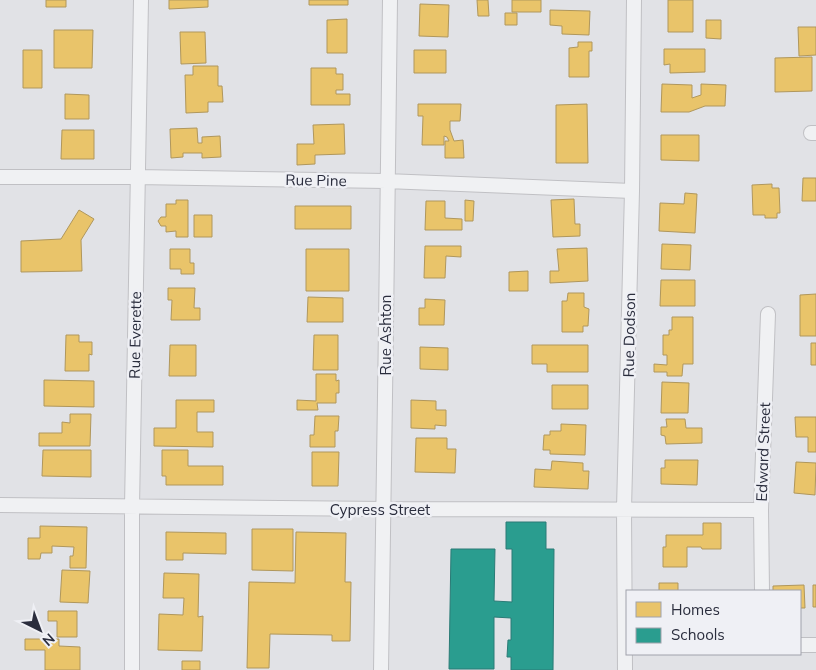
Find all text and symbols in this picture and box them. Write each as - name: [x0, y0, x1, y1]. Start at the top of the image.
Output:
- street label: Rue Pine: [285, 170, 347, 190]
- street label: Rue Everette: [125, 291, 145, 379]
- street label: Rue Dodson: [619, 292, 639, 378]
- street label: Rue Ashton: [376, 295, 395, 375]
- street label: Edward Street: [752, 402, 774, 502]
- street label: Cypress Street: [330, 500, 430, 519]
- legend: [626, 590, 801, 655]
- text: Homes: [671, 600, 720, 619]
- north arrow: [15, 605, 65, 655]
- text: Schools: [671, 625, 725, 644]
- text: N: [39, 629, 59, 650]

